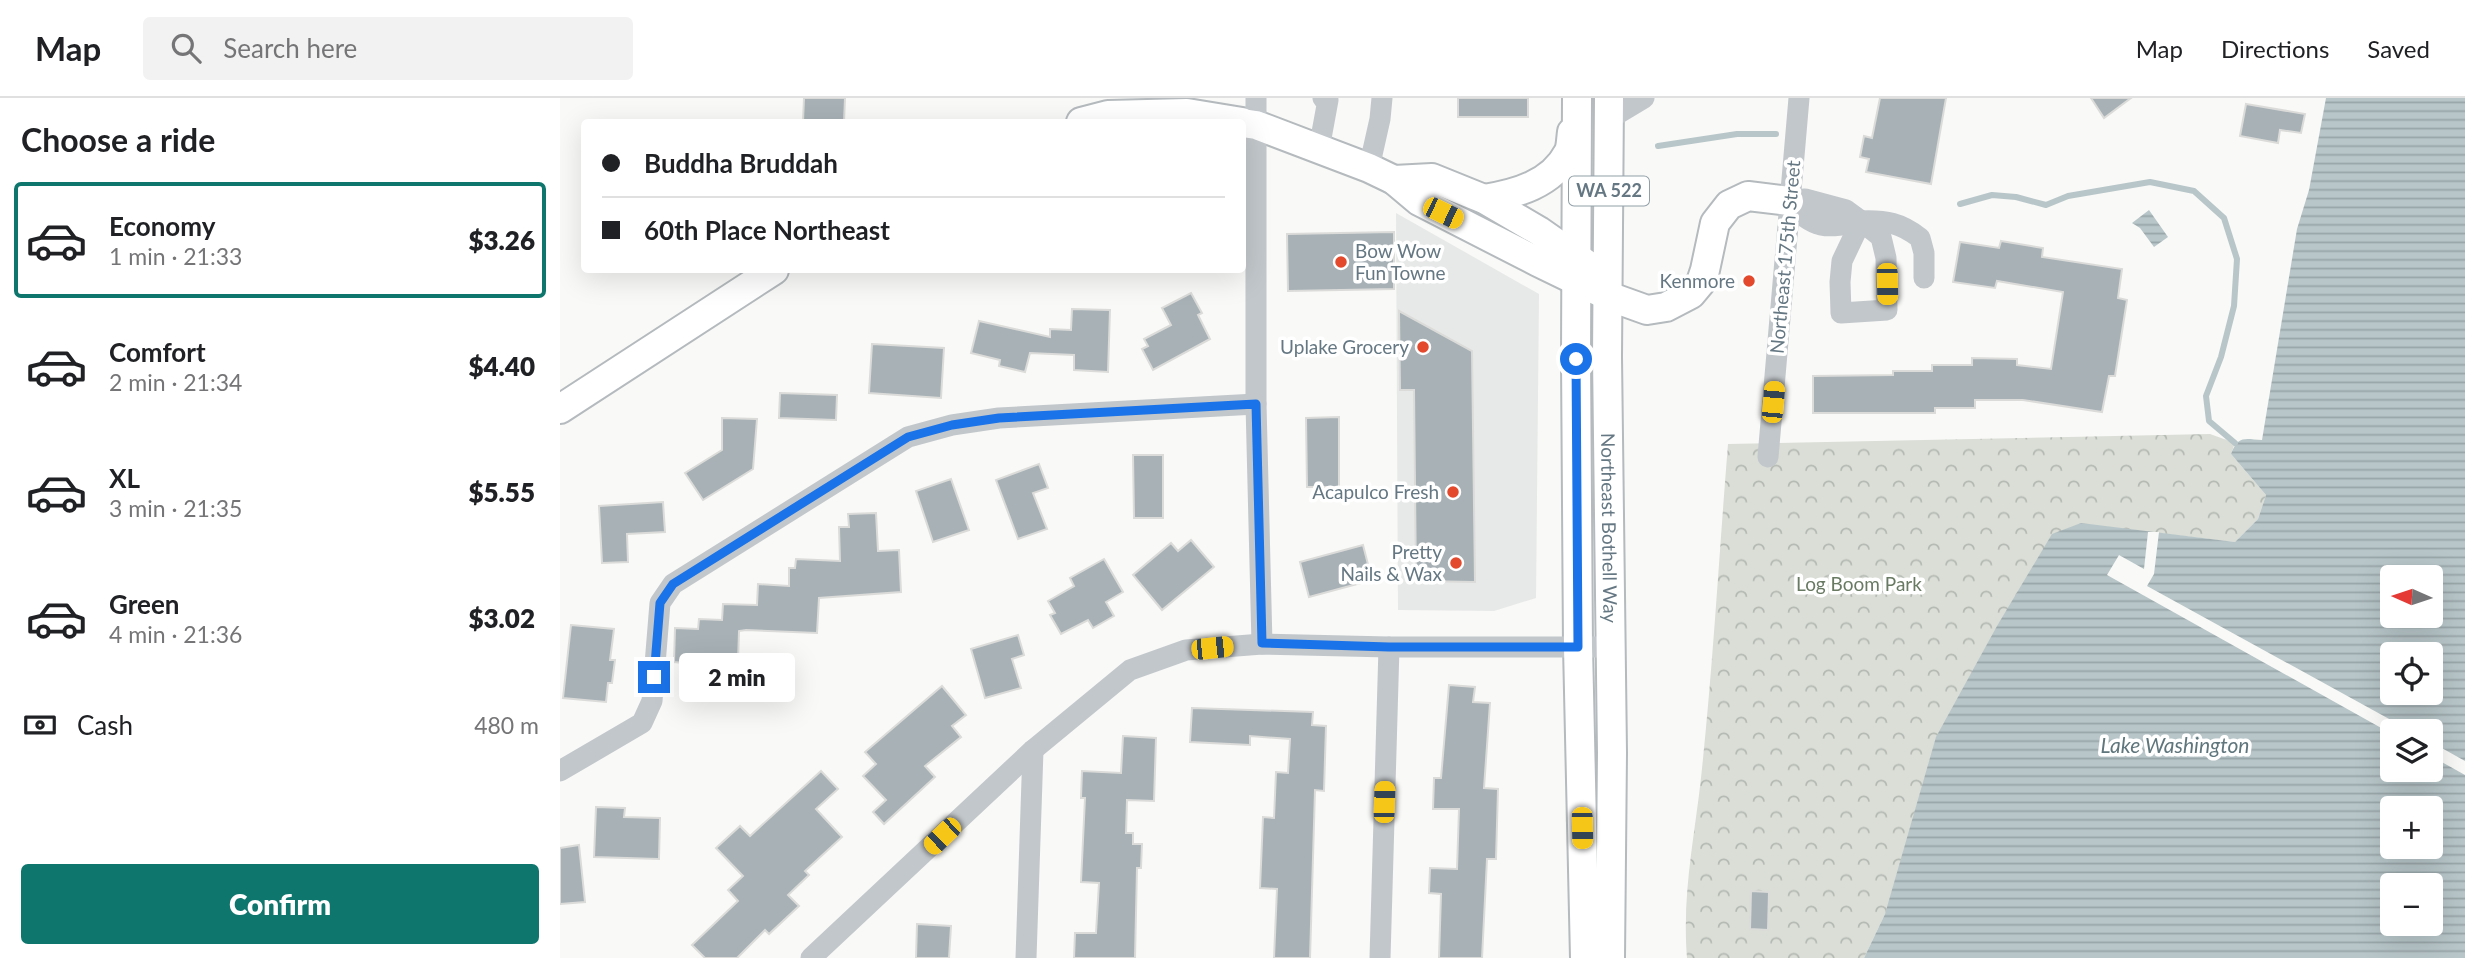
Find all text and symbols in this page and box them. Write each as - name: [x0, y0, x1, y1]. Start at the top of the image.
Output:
- search box: [143, 17, 633, 80]
- text: Map: [35, 28, 101, 68]
- icon: search: [167, 29, 205, 67]
- text: Search here: [223, 32, 357, 64]
- text: Map: [2136, 34, 2183, 63]
- text: Directions: [2221, 34, 2329, 63]
- text: Saved: [2367, 34, 2430, 63]
- text: Choose a ride: [21, 120, 215, 159]
- text: Buddha Bruddah: [644, 147, 838, 179]
- street label: Northeast 175th Street: [1765, 159, 1804, 355]
- road number: WA 522: [1569, 176, 1649, 206]
- car: [1420, 194, 1467, 232]
- icon: car: [25, 209, 88, 272]
- text: Economy: [109, 210, 215, 242]
- text: 60th Place Northeast: [644, 214, 890, 246]
- text: $3.26: [468, 224, 535, 256]
- place label: Bow Wow Fun Towne: [1355, 239, 1446, 284]
- text: 1 min · 21:33: [109, 242, 242, 270]
- marker: Bow Wow Fun Towne: [1333, 254, 1349, 270]
- car: [1877, 263, 1898, 305]
- place label: Kenmore: [1660, 269, 1735, 292]
- marker: Kenmore: [1741, 273, 1757, 289]
- icon: car: [25, 335, 88, 398]
- place label: Uplake Grocery: [1280, 335, 1409, 358]
- text: Comfort: [109, 336, 206, 368]
- marker: Uplake Grocery: [1415, 339, 1431, 355]
- route start: [1560, 343, 1592, 375]
- text: $4.40: [468, 350, 535, 382]
- text: 2 min · 21:34: [109, 368, 242, 396]
- car: [1761, 380, 1786, 424]
- street label: Northeast Bothell Way: [1597, 433, 1622, 623]
- icon: car: [25, 461, 88, 524]
- text: XL: [109, 462, 140, 494]
- text: $5.55: [468, 476, 535, 508]
- place label: Acapulco Fresh: [1312, 480, 1439, 503]
- marker: Acapulco Fresh: [1445, 484, 1461, 500]
- text: 3 min · 21:35: [109, 494, 242, 522]
- place label: Pretty Nails & Wax: [1341, 540, 1443, 585]
- marker: Pretty Nails & Wax: [1448, 555, 1464, 571]
- north arrow: [2380, 565, 2443, 628]
- map controls: [2380, 565, 2443, 936]
- park label: Log Boom Park: [1796, 572, 1922, 595]
- icon: car: [25, 587, 88, 650]
- text: Green: [109, 588, 179, 620]
- text: $3.02: [468, 602, 535, 634]
- text: 4 min · 21:36: [109, 620, 242, 648]
- car: [1191, 635, 1234, 661]
- button: locate: [2380, 642, 2443, 705]
- callout: 2 min: [679, 652, 794, 702]
- route end: [638, 661, 670, 693]
- text: 2 min: [708, 663, 766, 691]
- icon: cash: [21, 706, 59, 744]
- text: Cash: [77, 709, 133, 741]
- text: 480 m: [474, 711, 539, 739]
- button: layers: [2380, 719, 2443, 782]
- water label: Lake Washington: [2101, 732, 2249, 757]
- car: [1373, 781, 1396, 823]
- button: +: [2380, 796, 2443, 859]
- car: [1572, 807, 1593, 849]
- car: [920, 814, 965, 858]
- button: Confirm: [21, 864, 539, 944]
- button: −: [2380, 873, 2443, 936]

